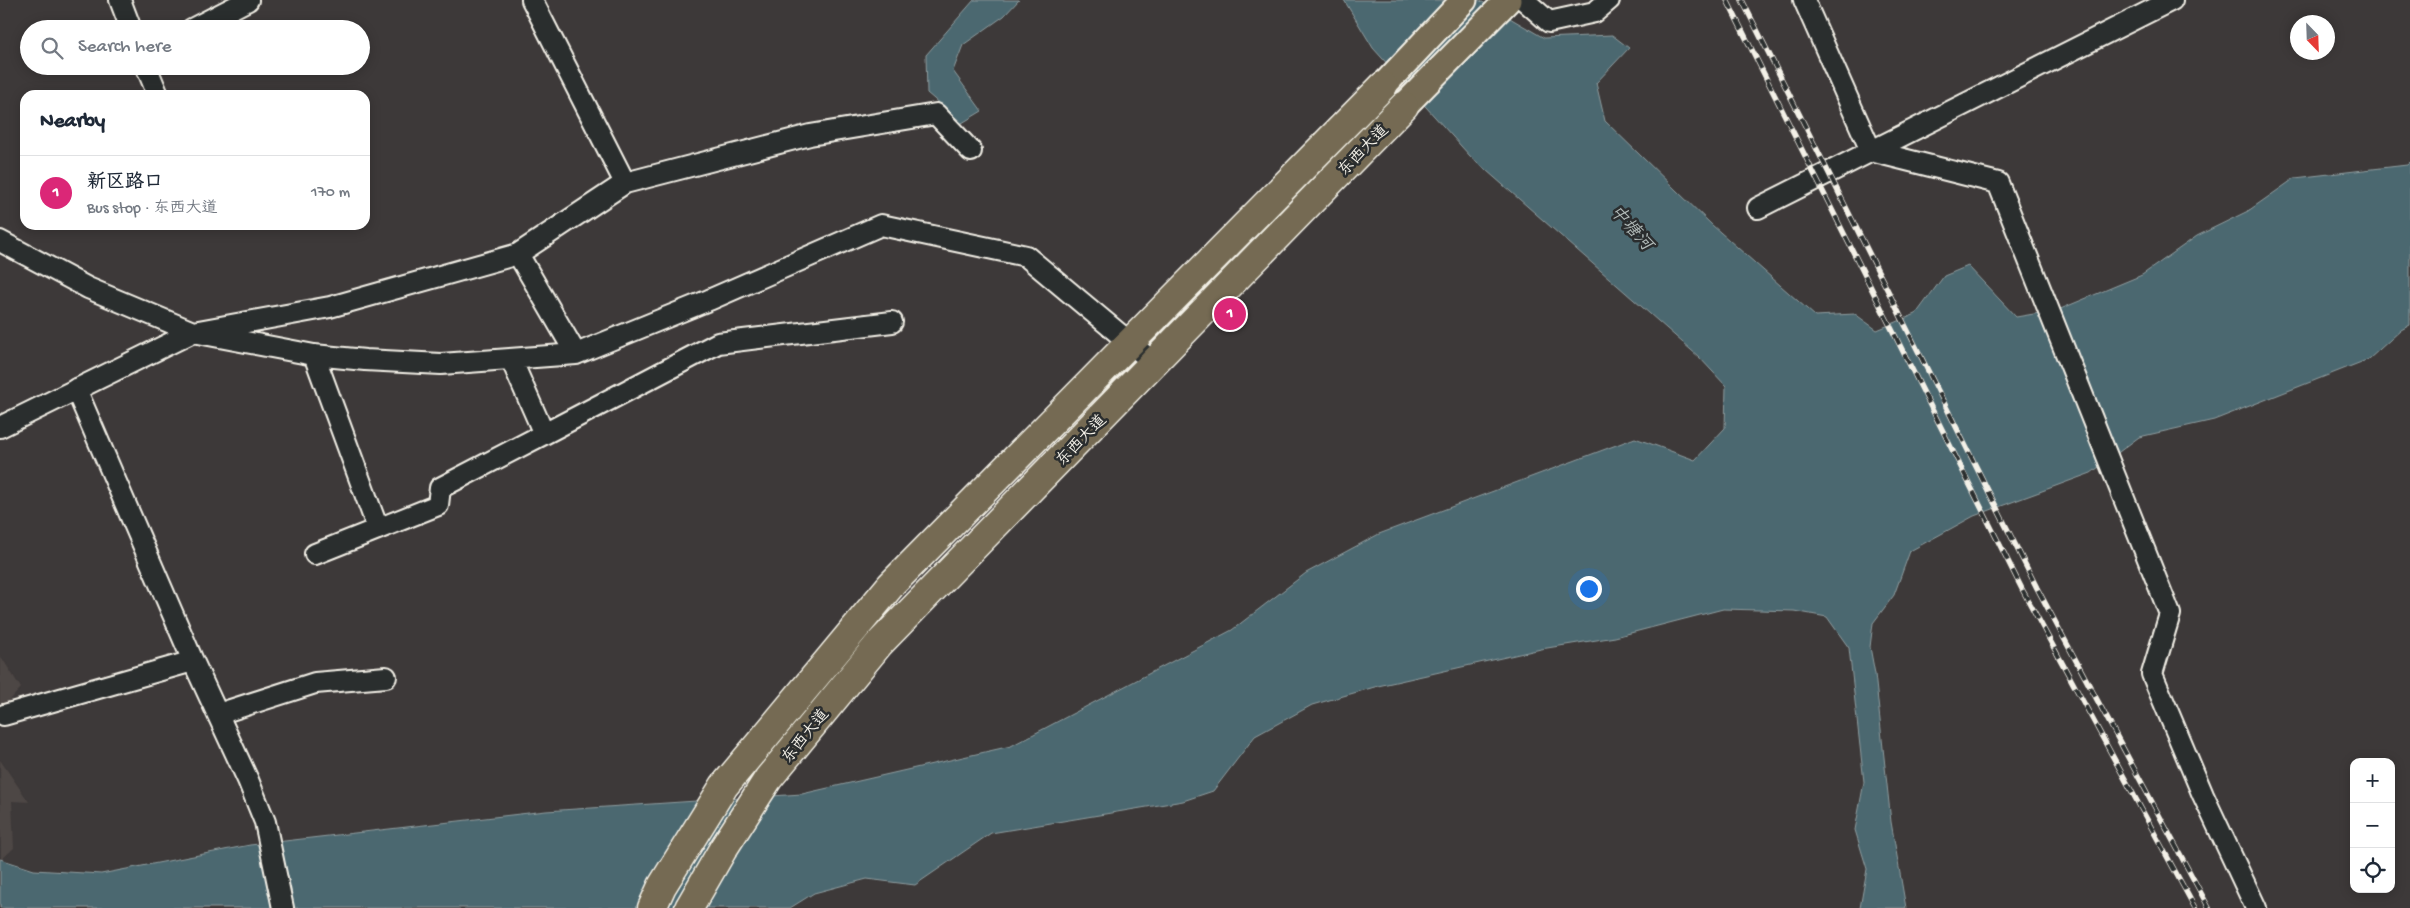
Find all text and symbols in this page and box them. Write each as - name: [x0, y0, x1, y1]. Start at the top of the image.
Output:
- north arrow: [2290, 15, 2335, 60]
- search box: [20, 20, 370, 75]
- icon: search: [38, 34, 66, 62]
- text: Search here: [78, 36, 172, 59]
- text: Nearby: [40, 110, 105, 135]
- street label: 东西大道: [1335, 121, 1394, 181]
- text: 新区路口: [87, 172, 163, 195]
- text: 1: [53, 184, 59, 203]
- text: 170 m: [311, 184, 350, 203]
- text: Bus stop · 东西大道: [87, 200, 218, 219]
- water label: 中塘河: [1604, 201, 1659, 258]
- pin: 1: [1214, 295, 1246, 333]
- street label: 东西大道: [1053, 411, 1112, 471]
- your location: [1576, 576, 1602, 602]
- street label: 东西大道: [778, 706, 834, 768]
- map controls: [2350, 758, 2395, 893]
- button: +: [2350, 758, 2395, 803]
- button: −: [2350, 803, 2395, 848]
- button: locate: [2350, 848, 2395, 893]

